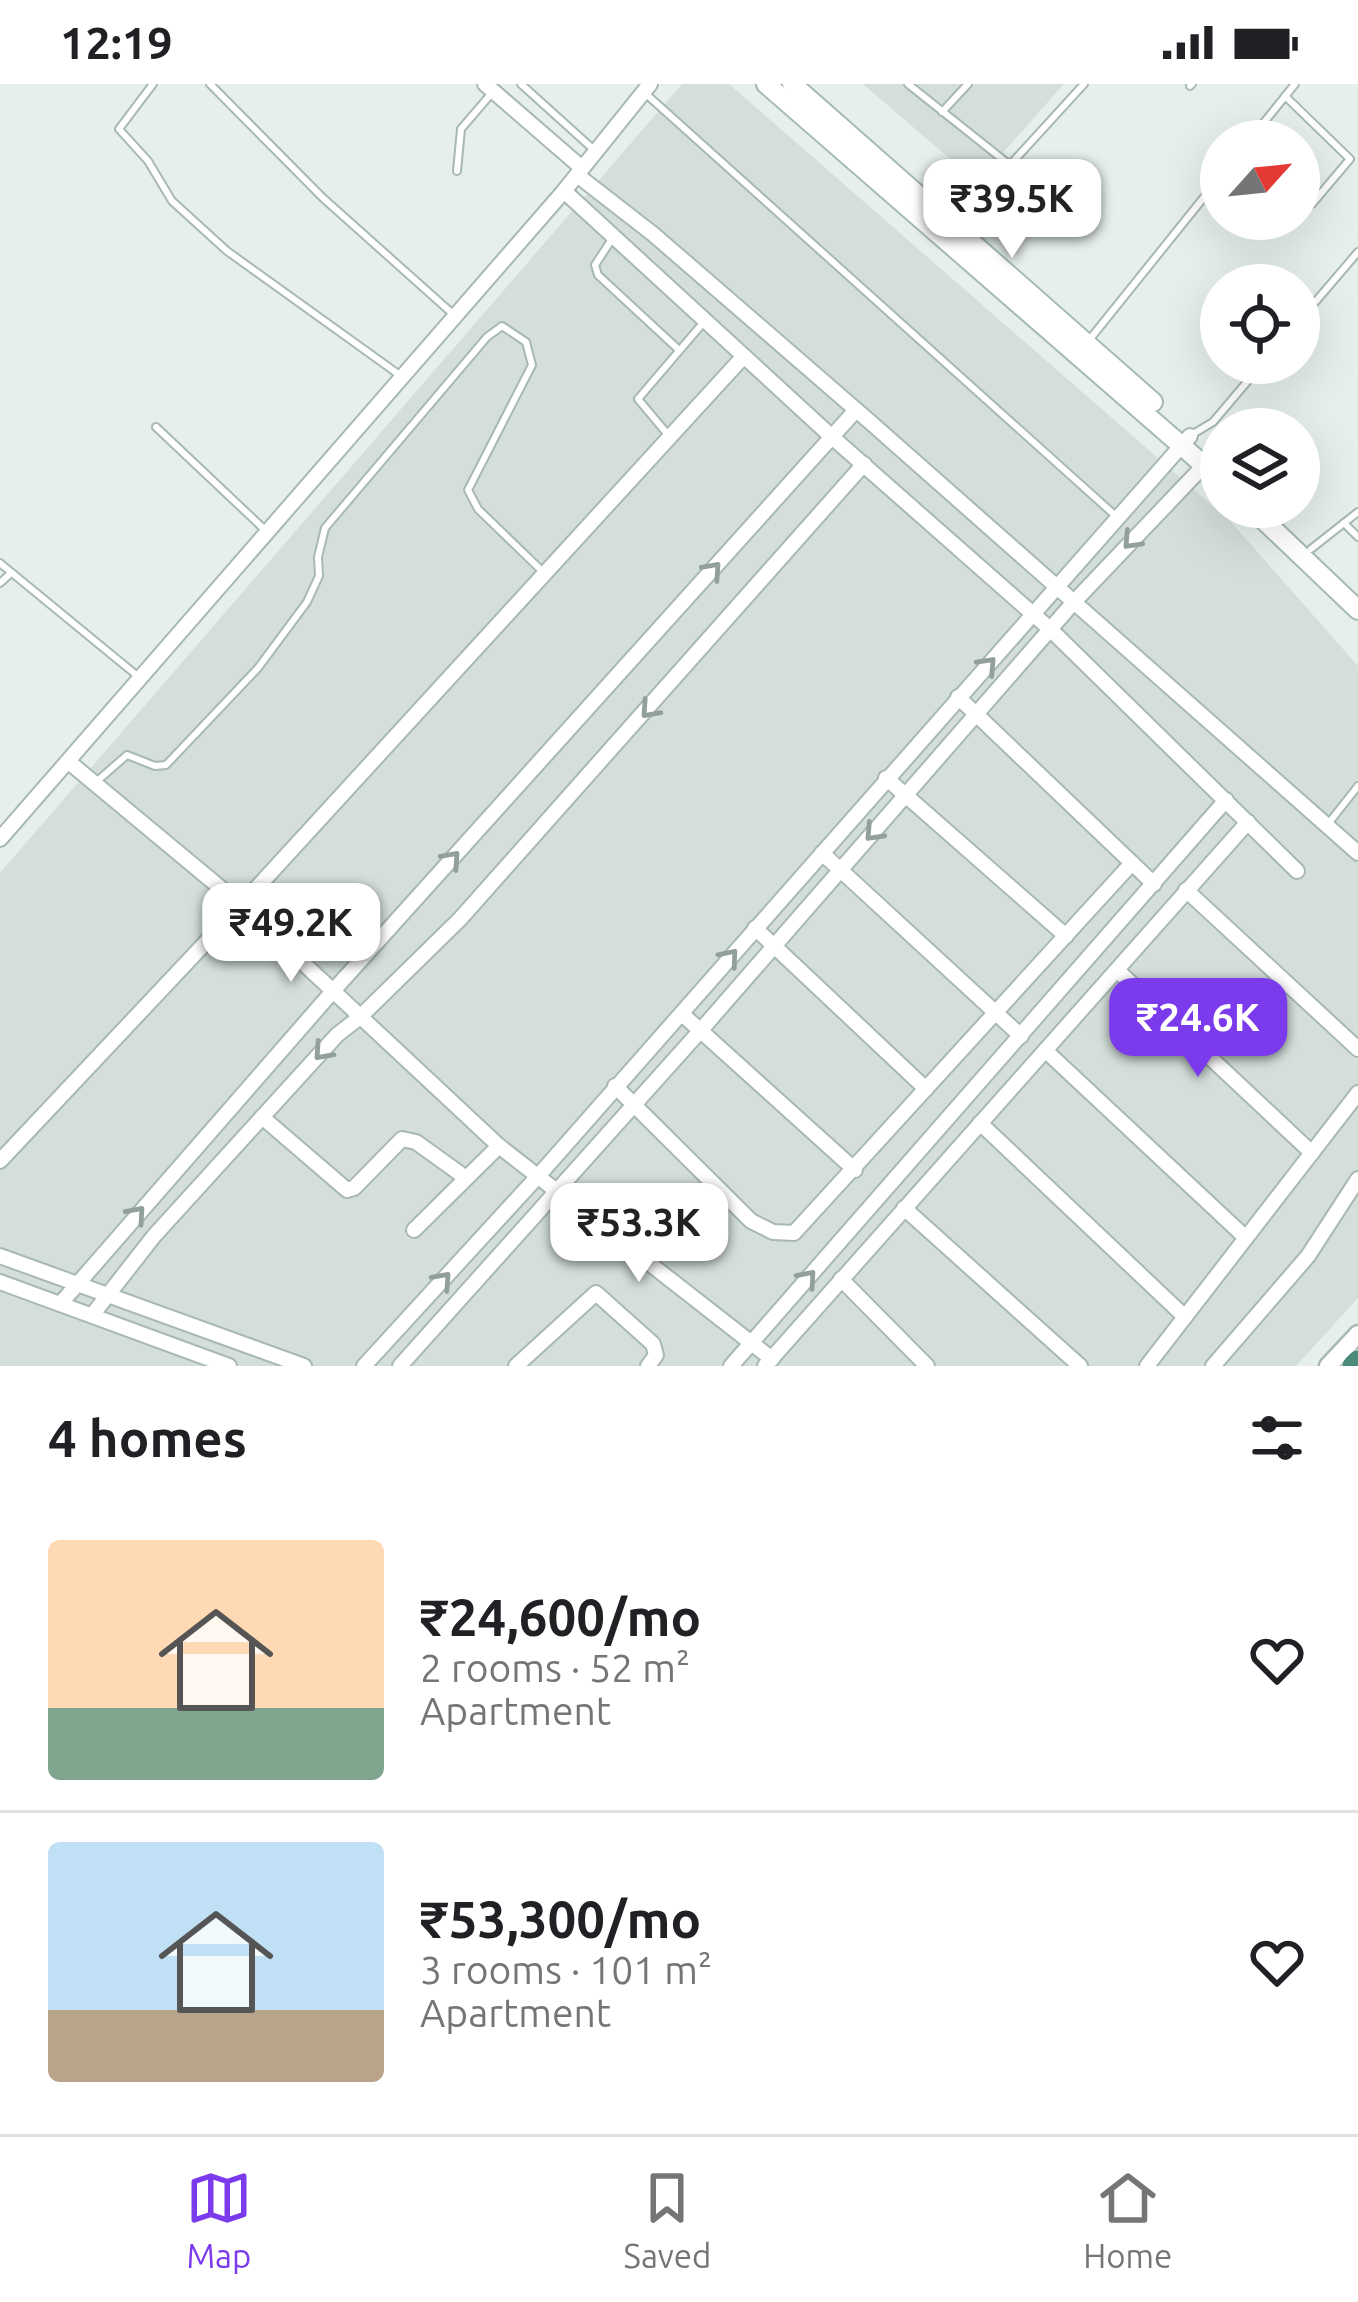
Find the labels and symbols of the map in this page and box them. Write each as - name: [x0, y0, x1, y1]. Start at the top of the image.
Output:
- north arrow: [1200, 120, 1320, 240]
- pin: ₹39.5K: [914, 159, 1110, 261]
- one-way arrow: [1124, 527, 1145, 548]
- one-way arrow: [699, 562, 720, 583]
- one-way arrow: [974, 658, 996, 679]
- one-way arrow: [642, 696, 663, 717]
- one-way arrow: [865, 819, 887, 840]
- one-way arrow: [438, 852, 459, 873]
- pin: ₹49.2K: [193, 883, 389, 985]
- one-way arrow: [715, 949, 737, 971]
- pin: ₹24.6K: [1100, 978, 1296, 1080]
- one-way arrow: [315, 1038, 336, 1059]
- pin: ₹53.3K: [541, 1183, 737, 1285]
- one-way arrow: [123, 1206, 144, 1228]
- one-way arrow: [794, 1270, 815, 1292]
- one-way arrow: [428, 1272, 450, 1293]

